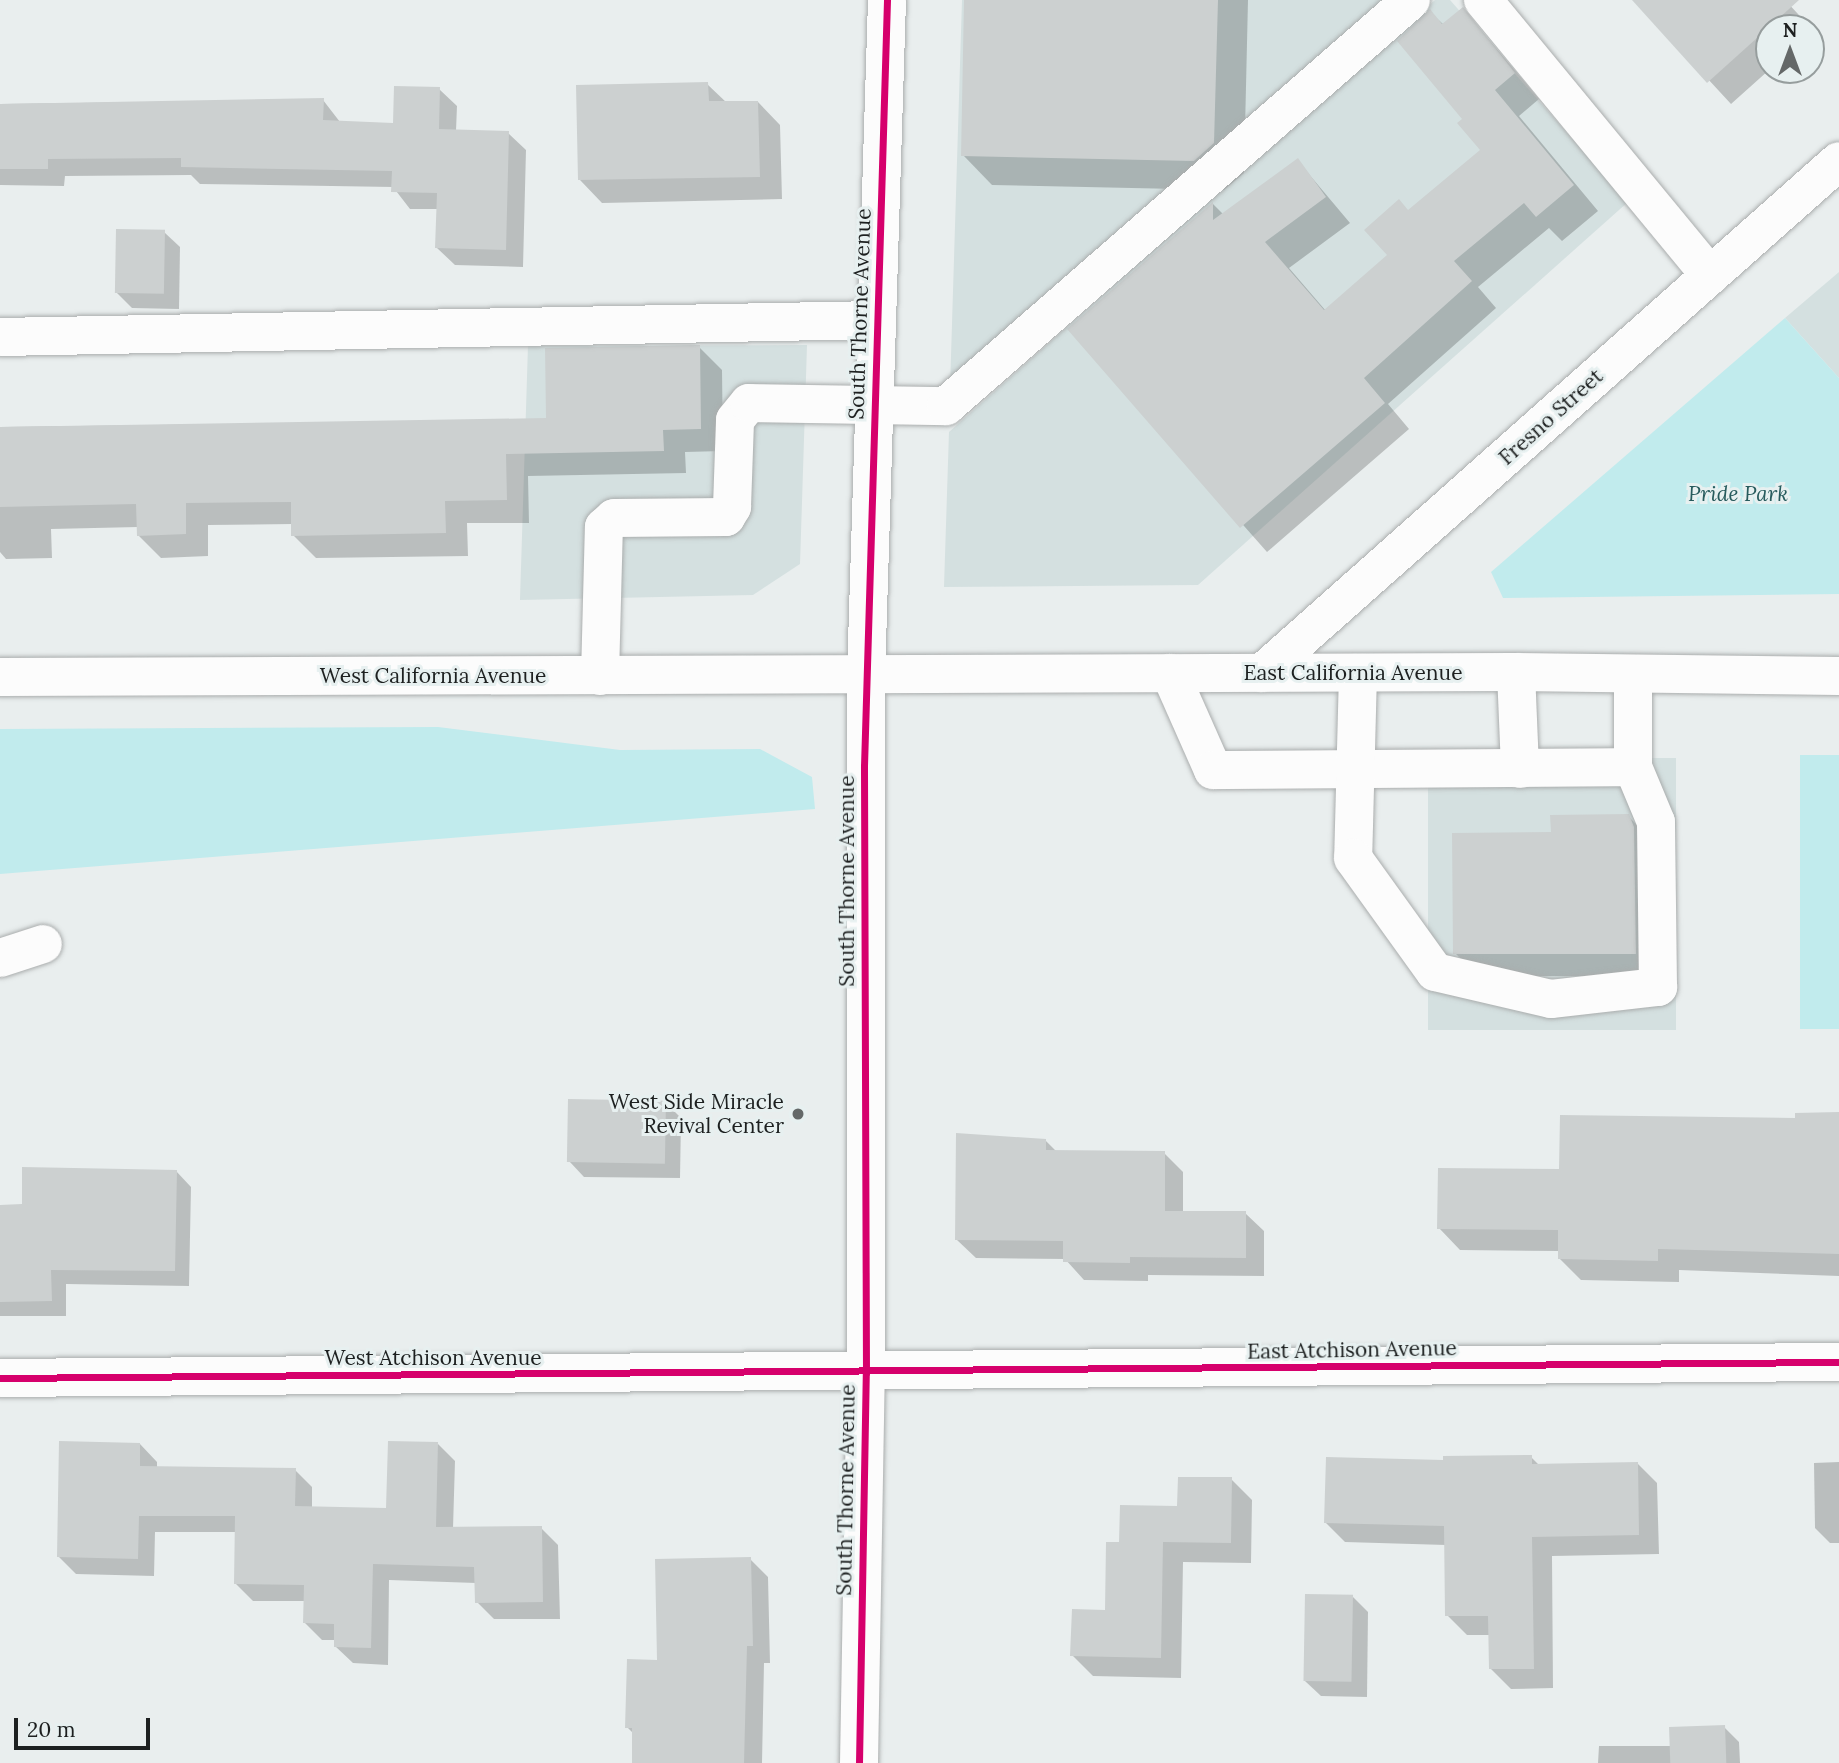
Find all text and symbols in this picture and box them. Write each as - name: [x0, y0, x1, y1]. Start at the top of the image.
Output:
- north arrow: [1755, 14, 1825, 84]
- text: N: [1783, 18, 1797, 42]
- street label: South Thorne Avenue: [844, 208, 876, 420]
- street label: Fresno Street: [1494, 364, 1608, 470]
- park label: Pride Park: [1688, 481, 1788, 507]
- street label: East California Avenue: [1243, 660, 1463, 686]
- street label: West California Avenue: [320, 663, 546, 689]
- street label: South Thorne Avenue: [834, 775, 860, 987]
- place label: West Side Miracle Revival Center: [609, 1089, 784, 1139]
- marker: West Side Miracle Revival Center: [790, 1106, 806, 1122]
- street label: East Atchison Avenue: [1247, 1336, 1457, 1364]
- street label: West Atchison Avenue: [324, 1345, 542, 1371]
- street label: South Thorne Avenue: [832, 1384, 860, 1596]
- scale bar: [18, 1704, 154, 1748]
- text: 20 m: [27, 1716, 76, 1743]

